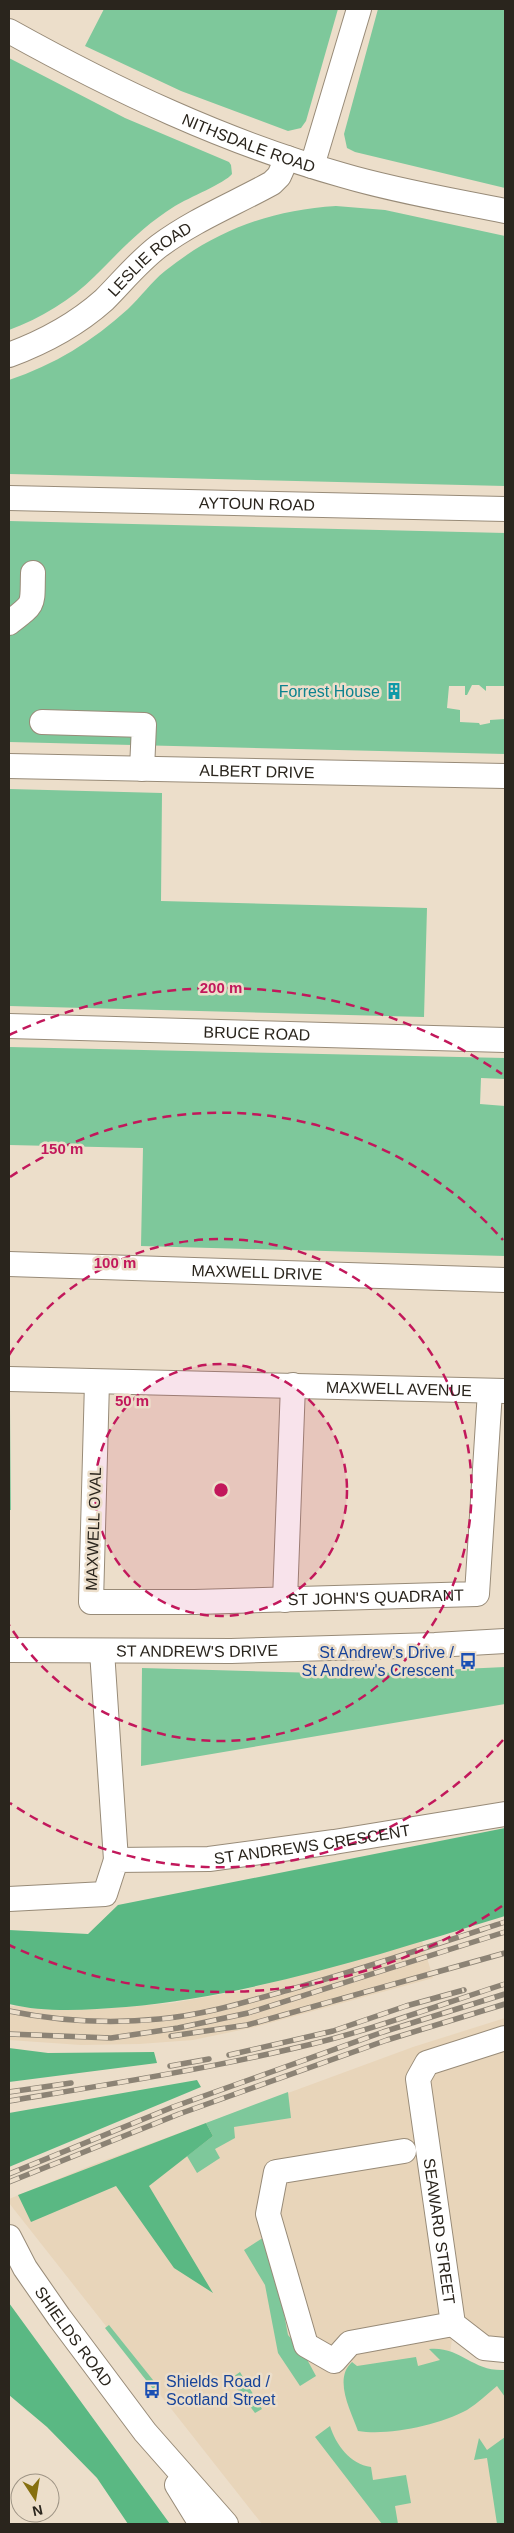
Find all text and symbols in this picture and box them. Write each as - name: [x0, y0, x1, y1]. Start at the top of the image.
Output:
- street label: NITHSDALE ROAD: [180, 111, 317, 176]
- street label: LESLIE ROAD: [105, 219, 195, 300]
- street label: AYTOUN ROAD: [199, 494, 315, 514]
- building icon: Forrest House: [384, 681, 404, 701]
- place label: Forrest House: [279, 683, 380, 700]
- street label: ALBERT DRIVE: [199, 762, 315, 781]
- text: 200 m: [200, 979, 242, 996]
- street label: BRUCE ROAD: [203, 1023, 310, 1043]
- text: 150 m: [41, 1140, 83, 1157]
- text: 100 m: [94, 1254, 136, 1271]
- street label: MAXWELL DRIVE: [191, 1262, 323, 1283]
- street label: MAXWELL AVENUE: [326, 1379, 472, 1399]
- text: 50 m: [115, 1392, 149, 1409]
- street label: MAXWELL OVAL: [83, 1467, 104, 1591]
- centre of rings: [212, 1481, 230, 1499]
- street label: ST JOHN'S QUADRANT: [288, 1586, 464, 1608]
- street label: ST ANDREW'S DRIVE: [116, 1642, 278, 1660]
- place label: St Andrew's Drive / St Andrew's Crescent: [302, 1644, 455, 1679]
- bus stop icon: St Andrew's Drive / St Andrew's Crescent: [458, 1651, 478, 1671]
- street label: ST ANDREWS CRESCENT: [213, 1822, 412, 1867]
- street label: SEAWARD STREET: [420, 2157, 458, 2306]
- street label: SHIELDS ROAD: [32, 2284, 116, 2390]
- place label: Shields Road / Scotland Street: [166, 2373, 276, 2408]
- bus stop icon: Shields Road / Scotland Street: [142, 2380, 162, 2400]
- north arrow: [10, 2473, 60, 2523]
- text: N: [31, 2502, 44, 2520]

